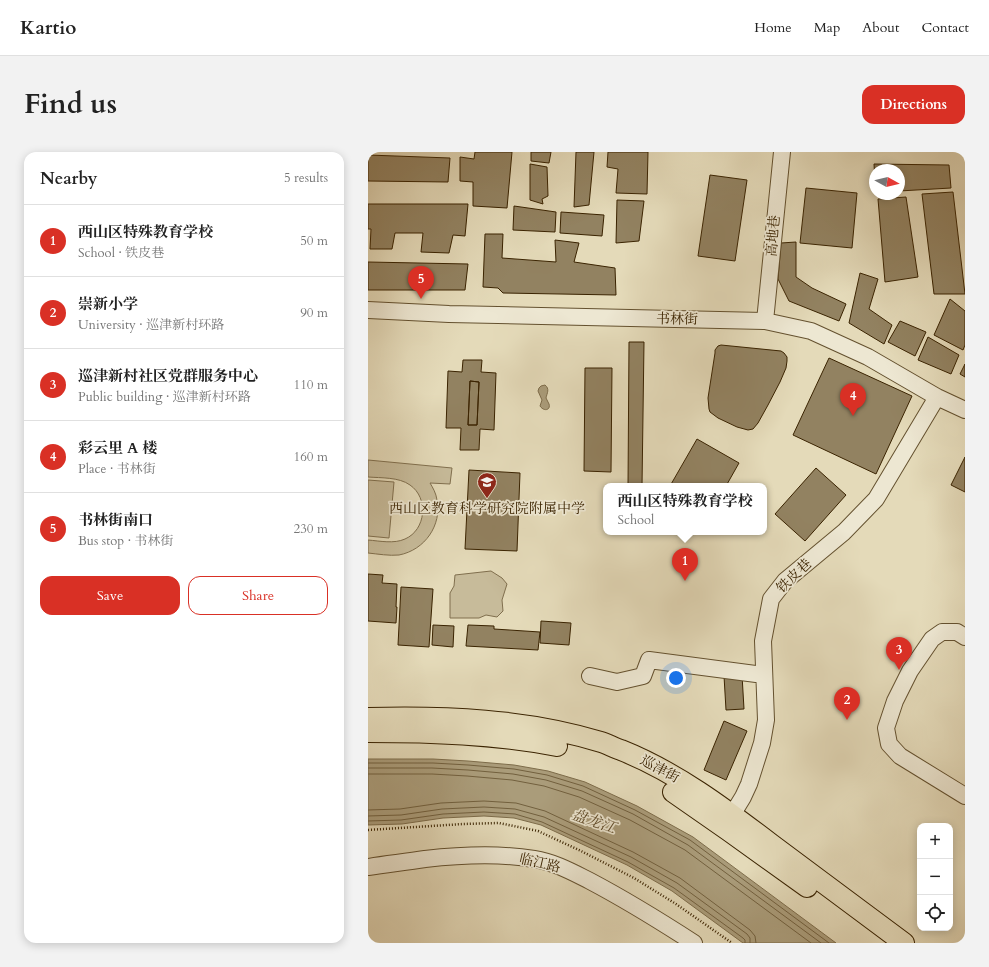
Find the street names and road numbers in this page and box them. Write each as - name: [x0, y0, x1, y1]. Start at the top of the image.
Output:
- street label: 高地巷: [762, 214, 784, 258]
- street label: 书林街: [656, 309, 698, 329]
- street label: 铁皮巷: [772, 555, 816, 597]
- street label: 巡津街: [637, 751, 683, 787]
- street label: 临江路: [517, 849, 563, 877]

